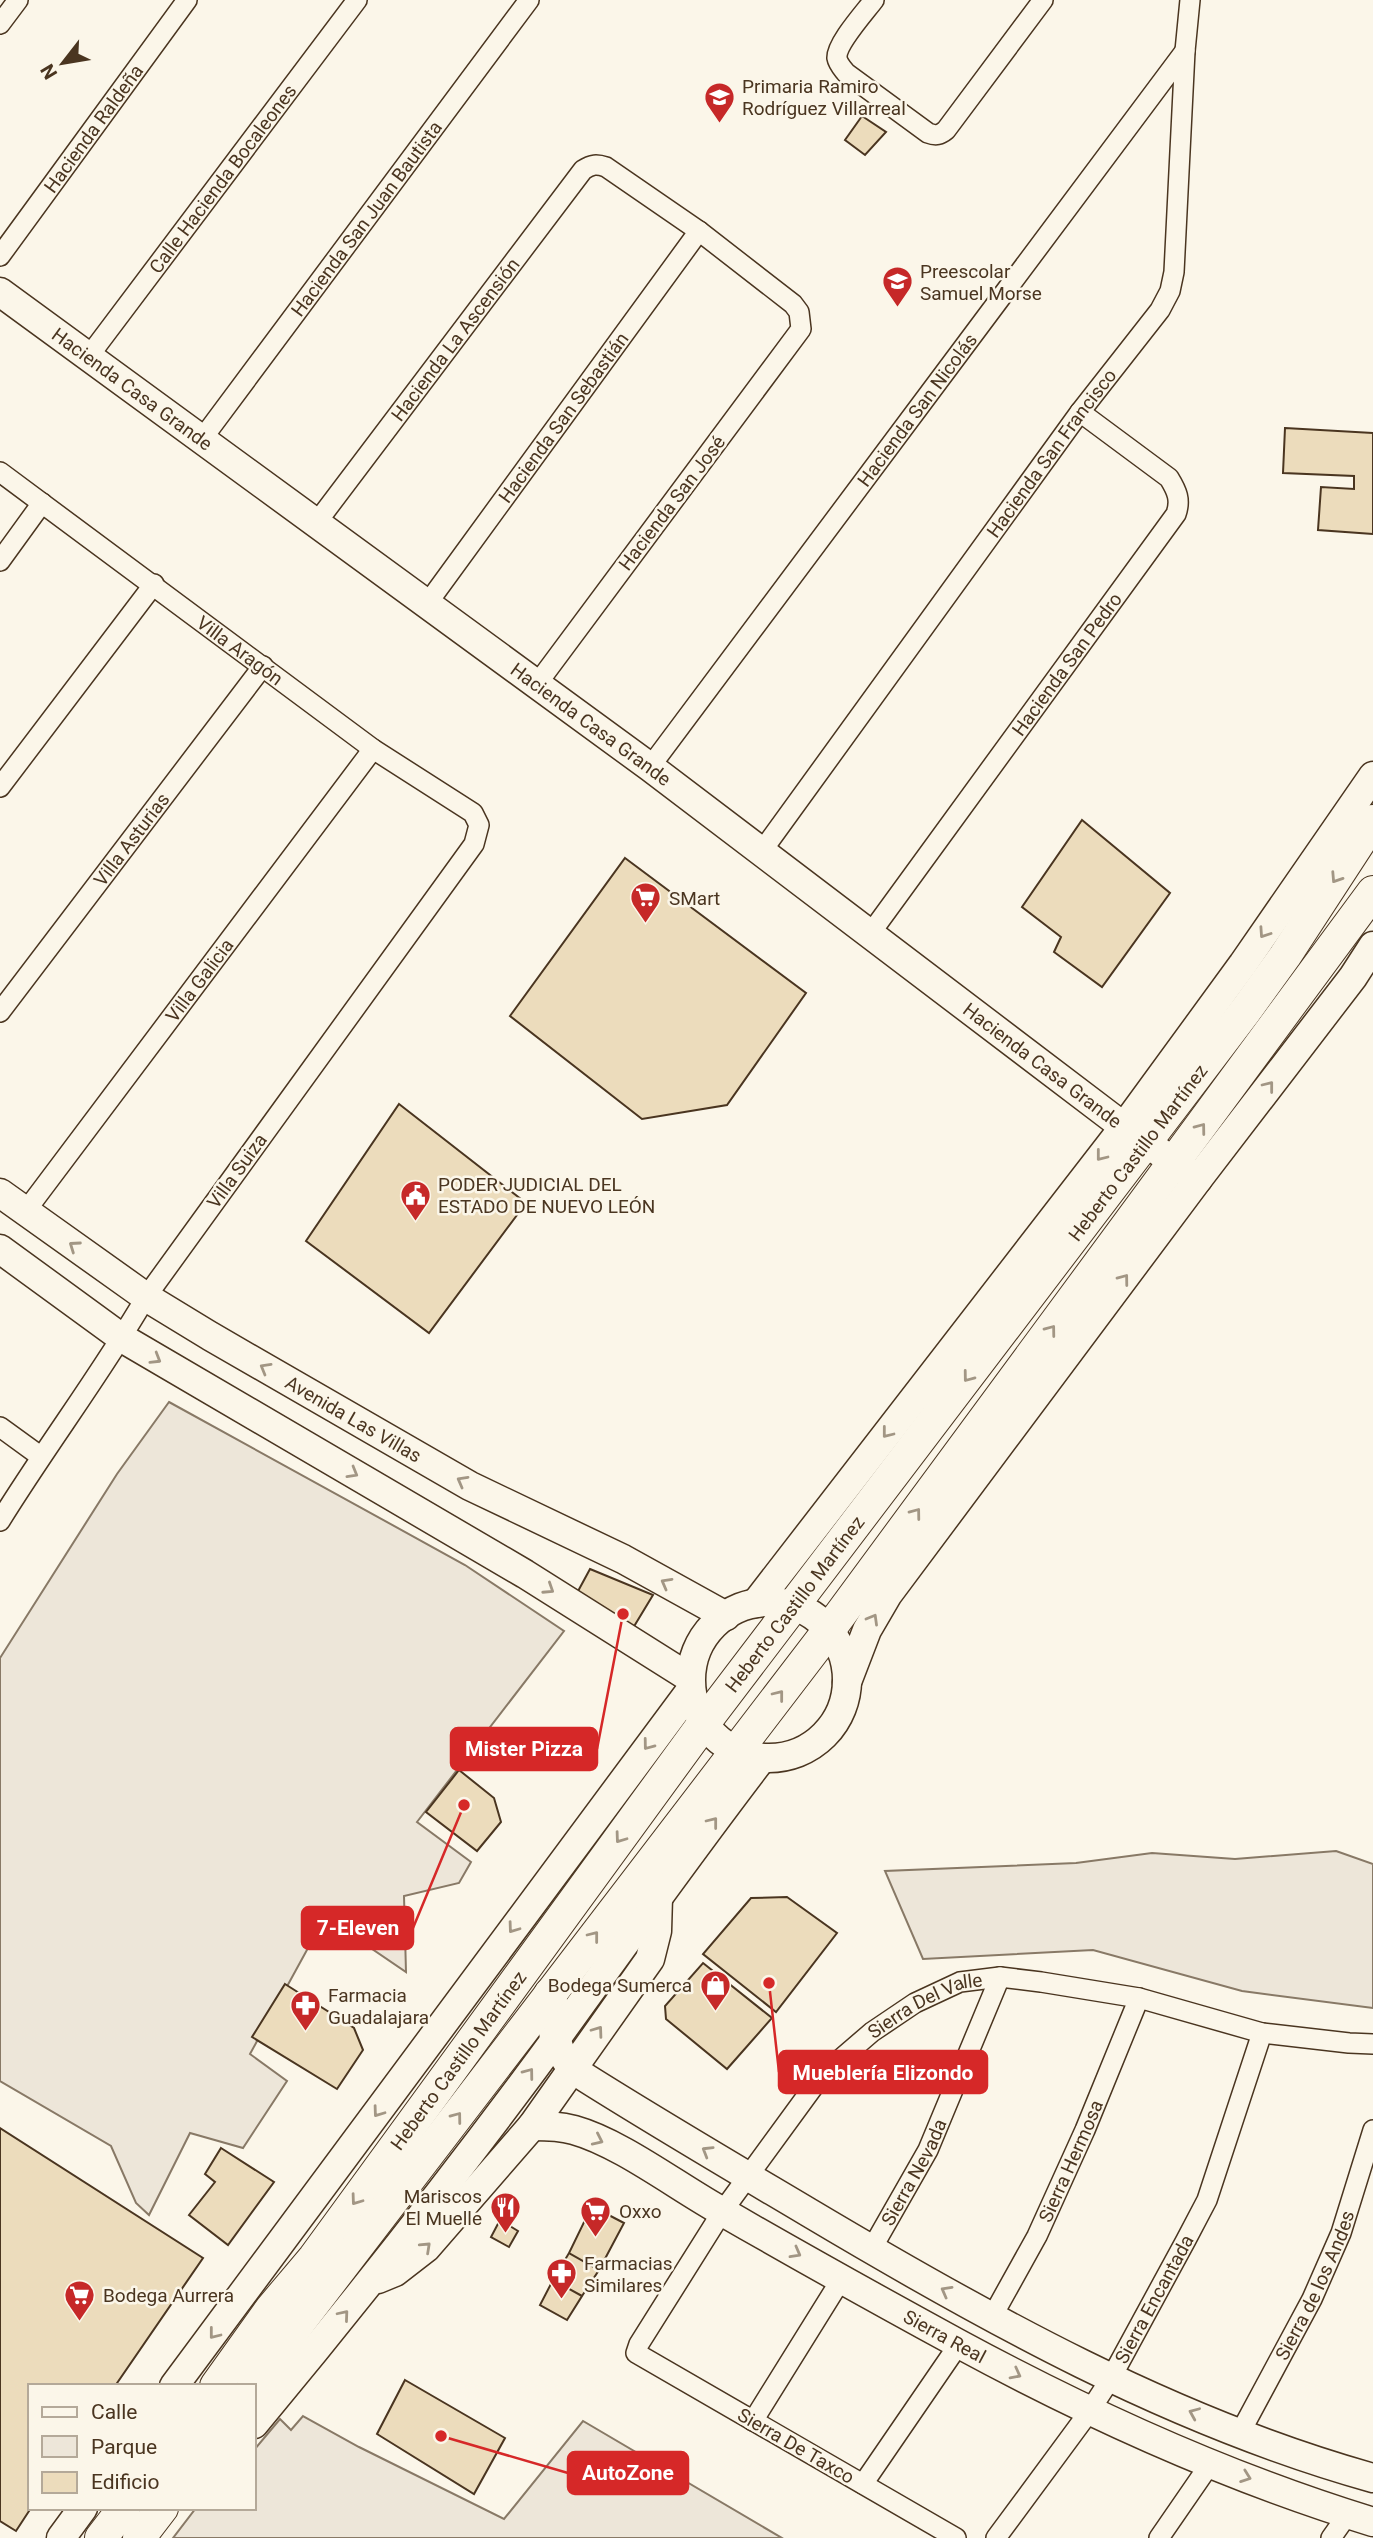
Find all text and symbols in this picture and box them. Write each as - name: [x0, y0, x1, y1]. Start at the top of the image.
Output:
- north arrow: [28, 28, 98, 98]
- text: N: [36, 60, 62, 83]
- street label: Hacienda Raldeña: [39, 60, 148, 197]
- place label: Primaria Ramiro Rodríguez Villarreal: [742, 75, 906, 120]
- street label: Calle Hacienda Bocaleones: [144, 80, 301, 278]
- school or university icon: Primaria Ramiro Rodríguez Villarreal: [702, 80, 736, 124]
- street label: Hacienda San Juan Bautista: [286, 116, 447, 321]
- street label: Hacienda La Ascensión: [386, 253, 524, 425]
- place label: Preescolar Samuel Morse: [920, 260, 1042, 305]
- school or university icon: Preescolar Samuel Morse: [880, 265, 914, 309]
- street label: Hacienda Casa Grande: [48, 323, 217, 455]
- street label: Hacienda San Sebastián: [493, 328, 633, 507]
- street label: Hacienda San Nicolás: [852, 329, 982, 491]
- street label: Hacienda San Francisco: [981, 364, 1121, 542]
- street label: Hacienda San José: [614, 431, 730, 575]
- street label: Hacienda San Pedro: [1007, 588, 1126, 740]
- street label: Villa Aragón: [192, 611, 288, 690]
- street label: Hacienda Casa Grande: [506, 658, 676, 790]
- street label: Villa Asturias: [89, 788, 174, 890]
- one-way arrow: [1331, 871, 1344, 884]
- supermarket icon: SMart: [629, 881, 663, 925]
- place label: SMart: [669, 887, 720, 910]
- one-way arrow: [1260, 925, 1272, 938]
- street label: Villa Galicia: [160, 934, 238, 1026]
- street label: Hacienda Casa Grande: [959, 998, 1126, 1133]
- street label: Heberto Castillo Martínez: [1063, 1060, 1212, 1245]
- one-way arrow: [1261, 1081, 1274, 1094]
- one-way arrow: [1193, 1123, 1205, 1135]
- street label: Villa Suiza: [202, 1129, 272, 1213]
- one-way arrow: [1097, 1148, 1110, 1161]
- place label: PODER JUDICIAL DEL ESTADO DE NUEVO LEÓN: [438, 1173, 655, 1218]
- public building icon: PODER JUDICIAL DEL ESTADO DE NUEVO LEÓN: [398, 1178, 432, 1222]
- one-way arrow: [69, 1242, 82, 1254]
- one-way arrow: [1116, 1274, 1129, 1286]
- one-way arrow: [1043, 1325, 1055, 1338]
- one-way arrow: [149, 1350, 162, 1363]
- one-way arrow: [260, 1363, 273, 1376]
- one-way arrow: [964, 1369, 977, 1382]
- street label: Avenida Las Villas: [281, 1371, 426, 1467]
- one-way arrow: [883, 1425, 896, 1438]
- one-way arrow: [345, 1465, 358, 1478]
- one-way arrow: [457, 1476, 470, 1489]
- one-way arrow: [907, 1508, 920, 1521]
- street label: Heberto Castillo Martínez: [720, 1511, 869, 1697]
- one-way arrow: [661, 1578, 673, 1591]
- one-way arrow: [541, 1580, 554, 1593]
- one-way arrow: [865, 1614, 878, 1627]
- one-way arrow: [771, 1690, 784, 1703]
- callout: Mister Pizza: [451, 1728, 597, 1770]
- text: Mister Pizza: [465, 1737, 583, 1761]
- one-way arrow: [643, 1737, 656, 1750]
- one-way arrow: [704, 1817, 717, 1830]
- one-way arrow: [616, 1830, 629, 1843]
- callout: 7-Eleven: [302, 1907, 413, 1949]
- text: 7-Eleven: [317, 1916, 399, 1940]
- one-way arrow: [509, 1920, 521, 1933]
- one-way arrow: [586, 1931, 599, 1943]
- street label: Heberto Castillo Martínez: [385, 1966, 531, 2154]
- shop icon: Bodega Sumerca: [698, 1968, 732, 2012]
- street label: Sierra Del Valle: [863, 1968, 984, 2043]
- place label: Bodega Sumerca: [548, 1974, 692, 1997]
- place label: Farmacia Guadalajara: [328, 1984, 429, 2029]
- pharmacy icon: Farmacia Guadalajara: [288, 1989, 322, 2033]
- one-way arrow: [590, 2026, 602, 2039]
- callout: Mueblería Elizondo: [779, 2051, 987, 2093]
- text: Mueblería Elizondo: [793, 2061, 974, 2085]
- one-way arrow: [521, 2068, 534, 2081]
- street label: Sierra Hermosa: [1033, 2096, 1108, 2226]
- one-way arrow: [374, 2104, 387, 2116]
- one-way arrow: [448, 2112, 461, 2124]
- street label: Sierra Nevada: [876, 2115, 951, 2229]
- one-way arrow: [591, 2132, 603, 2146]
- one-way arrow: [702, 2147, 715, 2160]
- place label: Mariscos El Muelle: [404, 2185, 482, 2230]
- restaurant icon: Mariscos El Muelle: [488, 2190, 522, 2234]
- one-way arrow: [352, 2192, 365, 2205]
- supermarket icon: Oxxo: [579, 2194, 613, 2238]
- place label: Oxxo: [619, 2200, 662, 2223]
- street label: Sierra de los Andes: [1270, 2208, 1359, 2364]
- street label: Sierra Encantada: [1110, 2231, 1198, 2367]
- one-way arrow: [418, 2243, 431, 2255]
- one-way arrow: [788, 2245, 801, 2258]
- place label: Farmacias Similares: [584, 2252, 673, 2297]
- pharmacy icon: Farmacias Similares: [544, 2257, 578, 2301]
- supermarket icon: Bodega Aurrera: [63, 2278, 97, 2322]
- place label: Bodega Aurrera: [103, 2284, 234, 2307]
- one-way arrow: [941, 2286, 953, 2299]
- street label: Sierra Real: [900, 2304, 990, 2368]
- one-way arrow: [336, 2310, 348, 2323]
- one-way arrow: [209, 2326, 222, 2338]
- one-way arrow: [1009, 2366, 1022, 2379]
- legend: [28, 2384, 256, 2510]
- text: Calle: [91, 2400, 137, 2424]
- street label: Sierra De Taxco: [733, 2403, 859, 2489]
- one-way arrow: [1188, 2408, 1200, 2422]
- text: Parque: [91, 2435, 157, 2459]
- callout: AutoZone: [568, 2452, 688, 2494]
- text: AutoZone: [582, 2461, 674, 2485]
- one-way arrow: [1239, 2469, 1251, 2483]
- text: Edificio: [91, 2470, 159, 2494]

